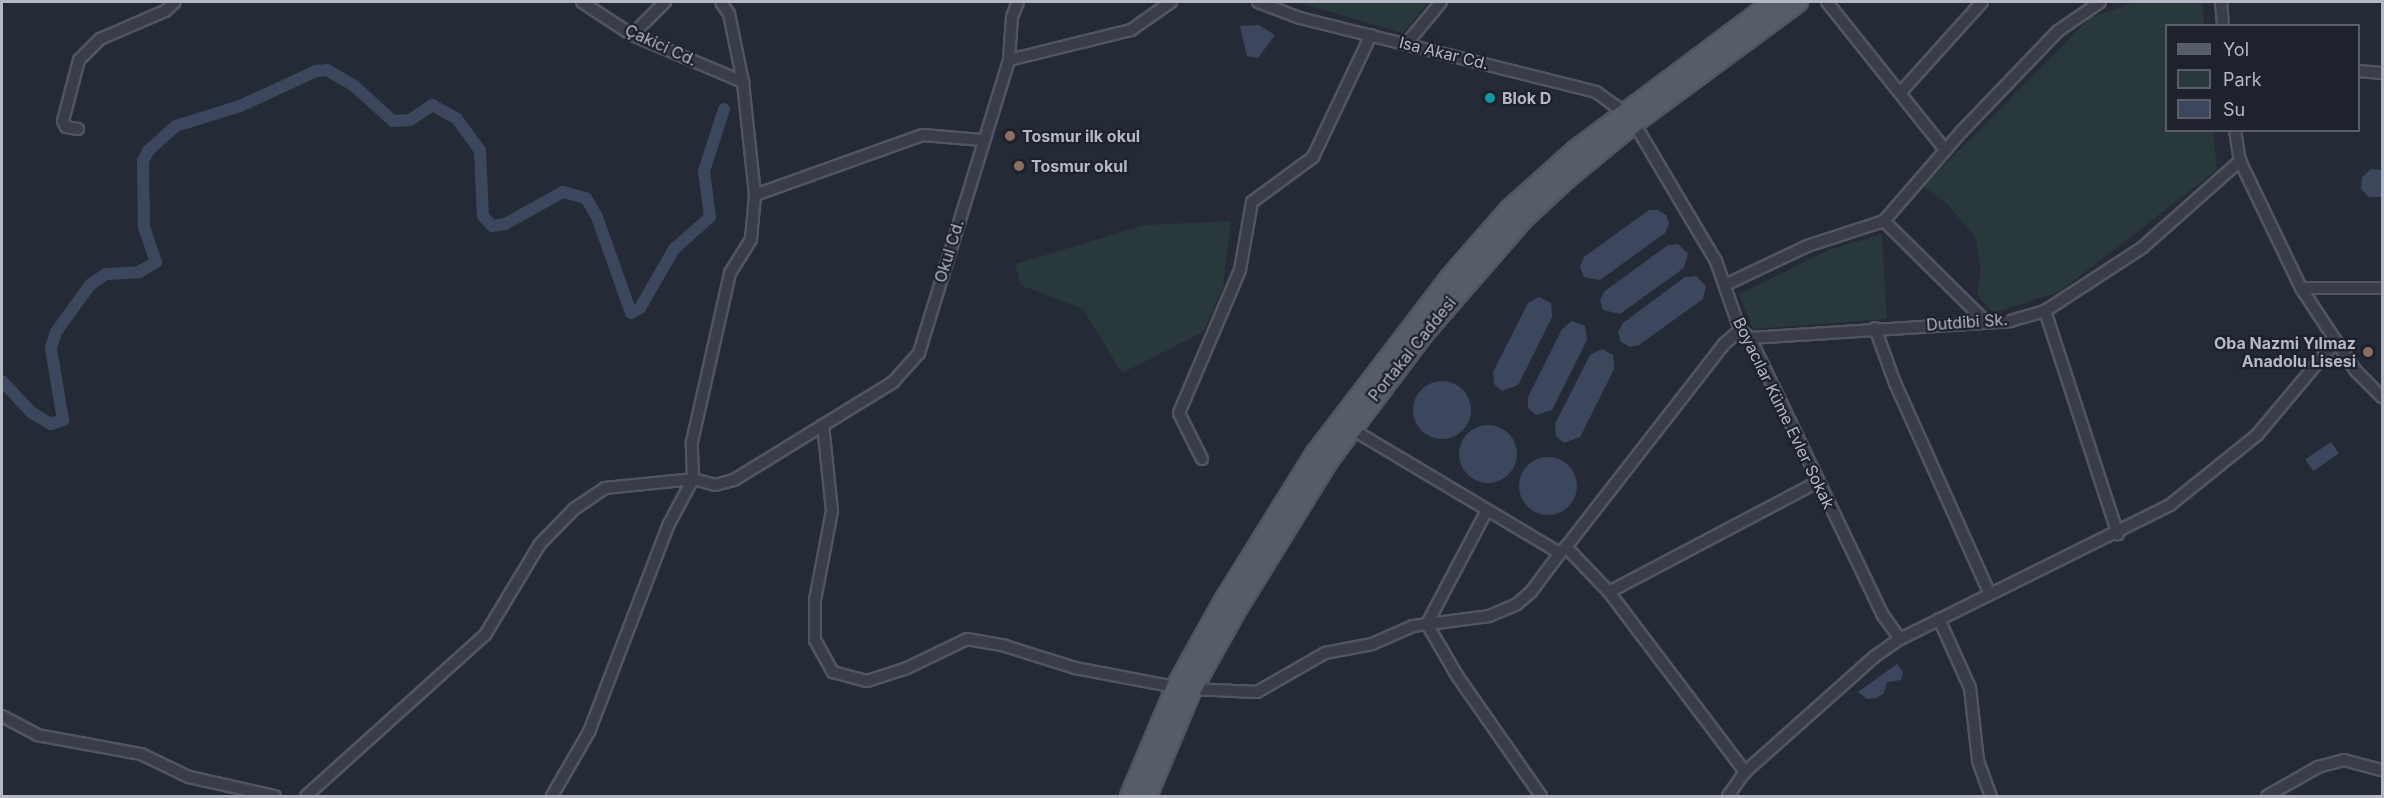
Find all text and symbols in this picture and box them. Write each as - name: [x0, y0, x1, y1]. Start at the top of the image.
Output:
- street label: Çakici Cd.: [622, 20, 700, 70]
- legend: [2165, 24, 2360, 132]
- street label: Isa Akar Cd.: [1397, 33, 1491, 73]
- text: Yol: [2223, 39, 2249, 60]
- text: Park: [2223, 69, 2262, 90]
- place label: Blok D: [1502, 88, 1551, 108]
- marker: Blok D: [1483, 91, 1497, 105]
- text: Su: [2223, 99, 2245, 120]
- place label: Tosmur ilk okul: [1022, 126, 1140, 146]
- marker: Tosmur ilk okul: [1003, 129, 1017, 143]
- place label: Tosmur okul: [1031, 156, 1127, 176]
- marker: Tosmur okul: [1012, 159, 1026, 173]
- street label: Okul Cd.: [930, 217, 968, 285]
- street label: Portakal Caddesi: [1364, 293, 1460, 405]
- street label: Dutdibi Sk.: [1926, 310, 2008, 334]
- street label: Boyacılar Küme Evler Sokak: [1729, 314, 1839, 512]
- place label: Oba Nazmi Yılmaz Anadolu Lisesi: [2214, 333, 2356, 371]
- marker: Oba Nazmi Yılmaz Anadolu Lisesi: [2361, 345, 2375, 359]

